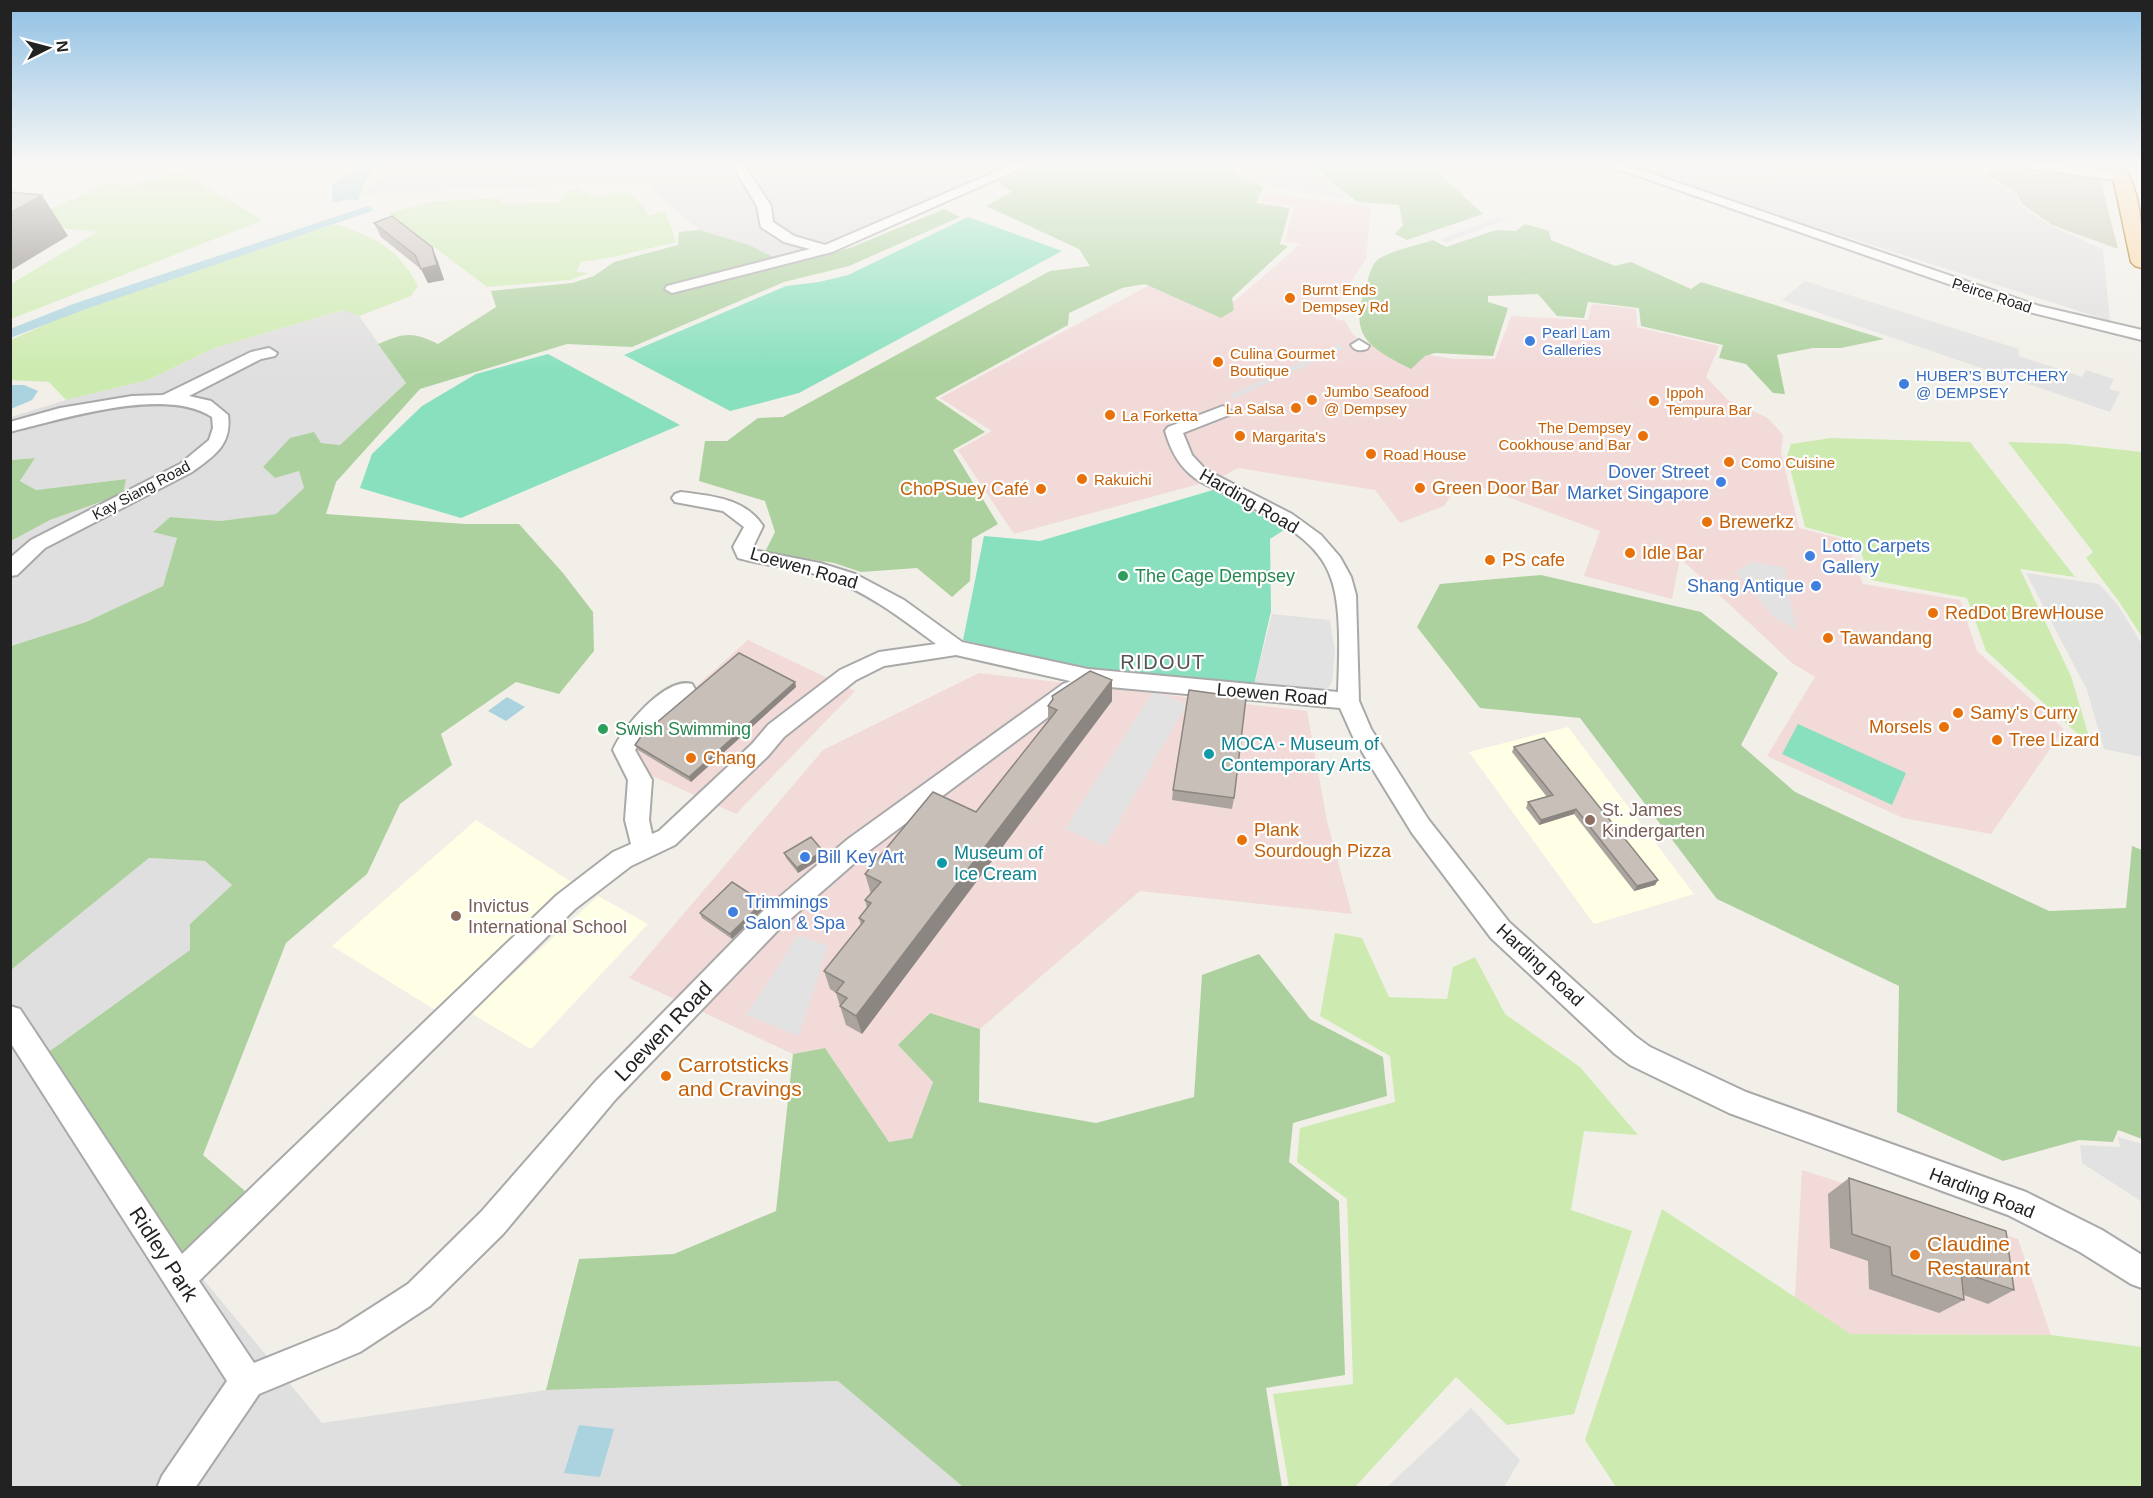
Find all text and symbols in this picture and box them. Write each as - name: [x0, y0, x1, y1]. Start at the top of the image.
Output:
- north arrow: [18, 18, 78, 78]
- text: N: [53, 40, 71, 53]
- street label: Peirce Road: [1950, 274, 2034, 316]
- place label: Burnt Ends Dempsey Rd: [1302, 281, 1389, 315]
- marker: Burnt Ends Dempsey Rd: [1283, 291, 1297, 305]
- place label: Pearl Lam Galleries: [1542, 324, 1610, 358]
- marker: Pearl Lam Galleries: [1523, 334, 1537, 348]
- place label: Culina Gourmet Boutique: [1230, 345, 1336, 379]
- marker: Culina Gourmet Boutique: [1211, 355, 1225, 369]
- place label: HUBER’S BUTCHERY @ DEMPSEY: [1916, 367, 2068, 401]
- marker: HUBER’S BUTCHERY @ DEMPSEY: [1897, 377, 1911, 391]
- place label: Jumbo Seafood @ Dempsey: [1324, 383, 1429, 417]
- place label: Ippoh Tempura Bar: [1666, 384, 1752, 418]
- marker: Jumbo Seafood @ Dempsey: [1305, 393, 1319, 407]
- marker: Ippoh Tempura Bar: [1647, 394, 1661, 408]
- place label: La Salsa: [1226, 400, 1285, 417]
- marker: La Salsa: [1289, 401, 1303, 415]
- place label: La Forketta: [1122, 407, 1199, 424]
- marker: La Forketta: [1103, 408, 1117, 422]
- place label: The Dempsey Cookhouse and Bar: [1498, 419, 1631, 453]
- place label: Margarita's: [1252, 428, 1326, 445]
- marker: Margarita's: [1233, 429, 1247, 443]
- marker: The Dempsey Cookhouse and Bar: [1636, 429, 1650, 443]
- place label: Road House: [1383, 446, 1466, 463]
- marker: Road House: [1364, 447, 1378, 461]
- place label: Como Cuisine: [1741, 454, 1835, 471]
- marker: Como Cuisine: [1722, 455, 1736, 469]
- street label: Kay Siang Road: [89, 457, 193, 523]
- place label: Dover Street Market Singapore: [1567, 462, 1709, 503]
- street label: Harding Road: [1196, 465, 1302, 537]
- place label: Rakuichi: [1094, 471, 1152, 488]
- marker: Rakuichi: [1075, 472, 1089, 486]
- marker: Dover Street Market Singapore: [1714, 475, 1728, 489]
- place label: Green Door Bar: [1432, 478, 1559, 498]
- place label: ChoPSuey Café: [900, 479, 1029, 499]
- marker: Green Door Bar: [1413, 481, 1427, 495]
- marker: ChoPSuey Café: [1034, 482, 1048, 496]
- place label: Brewerkz: [1719, 512, 1794, 532]
- marker: Brewerkz: [1700, 515, 1714, 529]
- place label: Lotto Carpets Gallery: [1822, 536, 1930, 577]
- street label: Loewen Road: [748, 543, 860, 593]
- place label: Idle Bar: [1642, 543, 1704, 563]
- marker: Idle Bar: [1623, 546, 1637, 560]
- marker: Lotto Carpets Gallery: [1803, 549, 1817, 563]
- place label: PS cafe: [1502, 550, 1565, 570]
- marker: PS cafe: [1483, 553, 1497, 567]
- place label: The Cage Dempsey: [1135, 566, 1295, 586]
- marker: The Cage Dempsey: [1116, 569, 1130, 583]
- place label: Shang Antique: [1687, 576, 1804, 596]
- marker: Shang Antique: [1809, 579, 1823, 593]
- place label: RedDot BrewHouse: [1945, 603, 2104, 623]
- marker: RedDot BrewHouse: [1926, 606, 1940, 620]
- place label: Tawandang: [1840, 628, 1932, 648]
- marker: Tawandang: [1821, 631, 1835, 645]
- district label: RIDOUT: [1120, 651, 1206, 673]
- street label: Loewen Road: [1216, 679, 1328, 709]
- place label: Samy's Curry: [1970, 703, 2077, 723]
- marker: Samy's Curry: [1951, 706, 1965, 720]
- place label: Morsels: [1869, 717, 1932, 737]
- place label: Swish Swimming: [615, 719, 751, 739]
- marker: Morsels: [1937, 720, 1951, 734]
- marker: Swish Swimming: [596, 722, 610, 736]
- place label: Tree Lizard: [2009, 730, 2099, 750]
- marker: Tree Lizard: [1990, 733, 2004, 747]
- place label: MOCA - Museum of Contemporary Arts: [1221, 734, 1380, 775]
- marker: MOCA - Museum of Contemporary Arts: [1202, 747, 1216, 761]
- place label: Chang: [703, 748, 756, 768]
- marker: Chang: [684, 751, 698, 765]
- place label: St. James Kindergarten: [1602, 800, 1705, 841]
- marker: St. James Kindergarten: [1583, 813, 1597, 827]
- place label: Plank Sourdough Pizza: [1254, 820, 1392, 861]
- marker: Plank Sourdough Pizza: [1235, 833, 1249, 847]
- place label: Museum of Ice Cream: [954, 843, 1044, 884]
- place label: Bill Key Art: [817, 847, 904, 867]
- marker: Bill Key Art: [798, 850, 812, 864]
- marker: Museum of Ice Cream: [935, 856, 949, 870]
- place label: Trimmings Salon & Spa: [745, 892, 846, 933]
- place label: Invictus International School: [468, 896, 627, 937]
- marker: Trimmings Salon & Spa: [726, 905, 740, 919]
- marker: Invictus International School: [449, 909, 463, 923]
- street label: Harding Road: [1493, 920, 1587, 1010]
- street label: Loewen Road: [610, 976, 716, 1086]
- place label: Carrotsticks and Cravings: [678, 1053, 802, 1100]
- marker: Carrotsticks and Cravings: [659, 1069, 673, 1083]
- street label: Harding Road: [1927, 1164, 2037, 1222]
- street label: Ridley Park: [125, 1203, 203, 1306]
- place label: Claudine Restaurant: [1927, 1232, 2030, 1279]
- marker: Claudine Restaurant: [1908, 1248, 1922, 1262]

